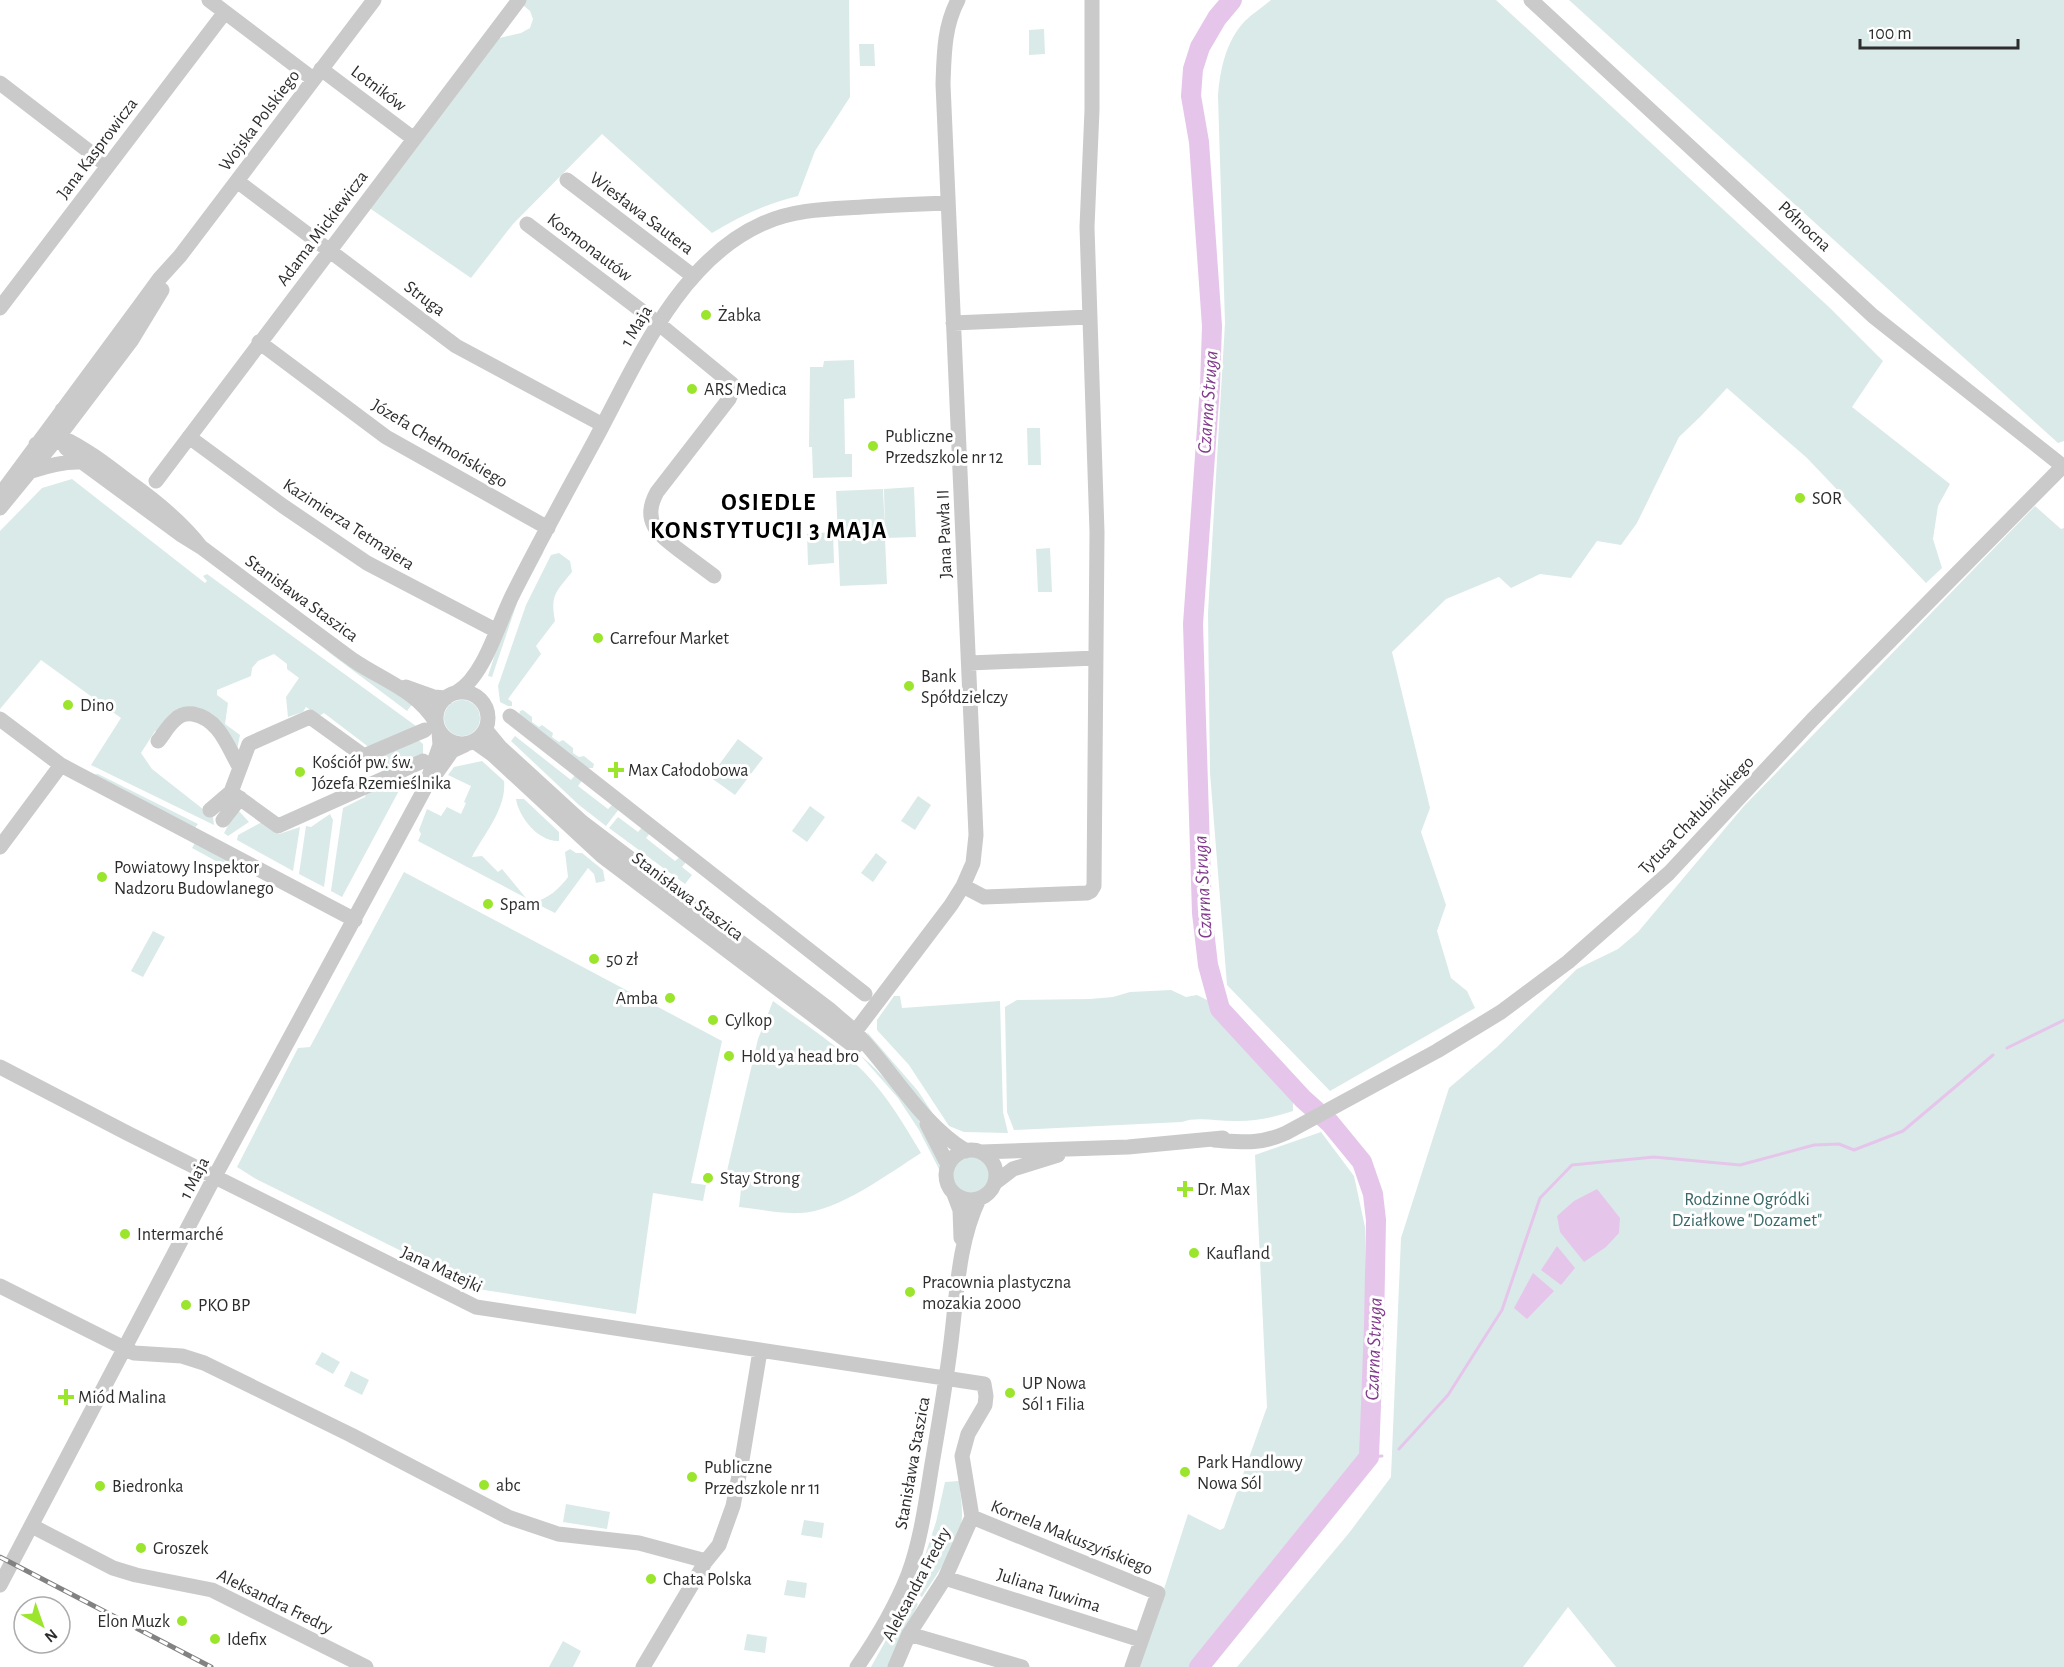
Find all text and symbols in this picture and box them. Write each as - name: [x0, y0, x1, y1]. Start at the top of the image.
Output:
- scale bar: [1860, 12, 2018, 50]
- text: 100 m: [1869, 25, 1912, 43]
- street label: Lotników: [347, 62, 409, 115]
- street label: Wojska Polskiego: [216, 67, 304, 175]
- street label: Jana Kasprowicza: [54, 95, 141, 202]
- street label: Adama Mickiewicza: [274, 168, 372, 289]
- street label: Wiesława Sautera: [586, 169, 697, 258]
- street label: Północna: [1775, 198, 1834, 255]
- street label: Kosmonautów: [544, 210, 635, 285]
- street label: Struga: [401, 278, 448, 320]
- street label: 1 Maja: [618, 303, 656, 350]
- place label: Żabka: [718, 305, 761, 325]
- marker: Żabka: [699, 308, 713, 322]
- water label: Czarna Struga: [1194, 350, 1222, 454]
- place label: ARS Medica: [704, 381, 787, 399]
- marker: ARS Medica: [685, 382, 699, 396]
- street label: Józefa Chełmońskiego: [368, 396, 511, 492]
- place label: Publiczne Przedszkole nr 12: [885, 428, 1004, 467]
- marker: Publiczne Przedszkole nr 12: [866, 439, 880, 453]
- street label: Kazimierza Tetmajera: [280, 476, 417, 574]
- street label: Jana Pawła II: [934, 489, 956, 579]
- place label: SOR: [1812, 490, 1842, 508]
- district label: OSIEDLE KONSTYTUCJI 3 MAJA: [650, 491, 888, 543]
- marker: SOR: [1793, 491, 1807, 505]
- street label: Stanisława Staszica: [242, 552, 361, 646]
- place label: Carrefour Market: [610, 630, 729, 648]
- marker: Carrefour Market: [591, 631, 605, 645]
- place label: Bank Spółdzielczy: [921, 668, 1008, 707]
- marker: Bank Spółdzielczy: [902, 679, 916, 693]
- place label: Dino: [80, 697, 114, 715]
- marker: Dino: [61, 698, 75, 712]
- street label: Tytusa Chałubińskiego: [1636, 753, 1758, 878]
- place label: Kościół pw. św. Józefa Rzemieślnika: [312, 754, 451, 793]
- place label: Max Całodobowa: [628, 762, 749, 780]
- marker: Max Całodobowa: [609, 763, 623, 777]
- marker: Kościół pw. św. Józefa Rzemieślnika: [293, 765, 307, 779]
- water label: Czarna Struga: [1190, 835, 1216, 939]
- street label: Stanisława Staszica: [628, 849, 747, 944]
- place label: Powiatowy Inspektor Nadzoru Budowlanego: [114, 859, 274, 898]
- marker: Powiatowy Inspektor Nadzoru Budowlanego: [95, 870, 109, 884]
- place label: Spam: [500, 896, 540, 914]
- marker: Spam: [481, 897, 495, 911]
- place label: 50 zł: [606, 951, 638, 969]
- marker: 50 zł: [587, 952, 601, 966]
- place label: Amba: [616, 990, 658, 1008]
- marker: Amba: [663, 991, 677, 1005]
- place label: Cylkop: [725, 1012, 772, 1030]
- marker: Cylkop: [706, 1013, 720, 1027]
- place label: Hold ya head bro: [741, 1048, 859, 1066]
- marker: Hold ya head bro: [722, 1049, 736, 1063]
- street label: 1 Maja: [177, 1155, 213, 1202]
- place label: Stay Strong: [720, 1170, 800, 1188]
- marker: Stay Strong: [701, 1171, 715, 1185]
- place label: Dr. Max: [1197, 1181, 1250, 1199]
- marker: Dr. Max: [1178, 1182, 1192, 1196]
- park label: Rodzinne Ogródki Działkowe "Dozamet": [1672, 1191, 1822, 1230]
- place label: Intermarché: [137, 1226, 223, 1244]
- marker: Intermarché: [118, 1227, 132, 1241]
- street label: Jana Matejki: [398, 1243, 485, 1297]
- place label: Kaufland: [1206, 1245, 1270, 1263]
- marker: Kaufland: [1187, 1246, 1201, 1260]
- place label: Pracownia plastyczna mozakia 2000: [922, 1274, 1071, 1313]
- marker: Pracownia plastyczna mozakia 2000: [903, 1285, 917, 1299]
- place label: PKO BP: [198, 1297, 250, 1315]
- water label: Czarna Struga: [1362, 1297, 1386, 1401]
- marker: PKO BP: [179, 1298, 193, 1312]
- place label: UP Nowa Sól 1 Filia: [1022, 1375, 1086, 1414]
- marker: UP Nowa Sól 1 Filia: [1003, 1386, 1017, 1400]
- place label: Miód Malina: [78, 1389, 166, 1407]
- marker: Miód Malina: [59, 1390, 73, 1404]
- street label: Stanisława Staszica: [892, 1395, 934, 1531]
- place label: Park Handlowy Nowa Sól: [1197, 1454, 1303, 1493]
- place label: Publiczne Przedszkole nr 11: [704, 1459, 821, 1498]
- marker: Park Handlowy Nowa Sól: [1178, 1465, 1192, 1479]
- marker: Publiczne Przedszkole nr 11: [685, 1470, 699, 1484]
- place label: abc: [496, 1477, 521, 1495]
- place label: Biedronka: [112, 1478, 184, 1496]
- marker: abc: [477, 1478, 491, 1492]
- marker: Biedronka: [93, 1479, 107, 1493]
- street label: Kornela Makuszyńskiego: [988, 1497, 1155, 1579]
- street label: Aleksandra Fredry: [879, 1524, 955, 1644]
- place label: Groszek: [153, 1540, 209, 1558]
- marker: Groszek: [134, 1541, 148, 1555]
- street label: Aleksandra Fredry: [214, 1566, 335, 1638]
- street label: Juliana Tuwima: [995, 1566, 1103, 1616]
- place label: Chata Polska: [663, 1571, 752, 1589]
- marker: Chata Polska: [644, 1572, 658, 1586]
- north arrow: [12, 1595, 72, 1655]
- place label: Elon Muzk: [97, 1613, 171, 1631]
- marker: Elon Muzk: [175, 1614, 189, 1628]
- text: N: [42, 1626, 60, 1645]
- place label: Idefix: [227, 1631, 267, 1649]
- marker: Idefix: [208, 1632, 222, 1646]

